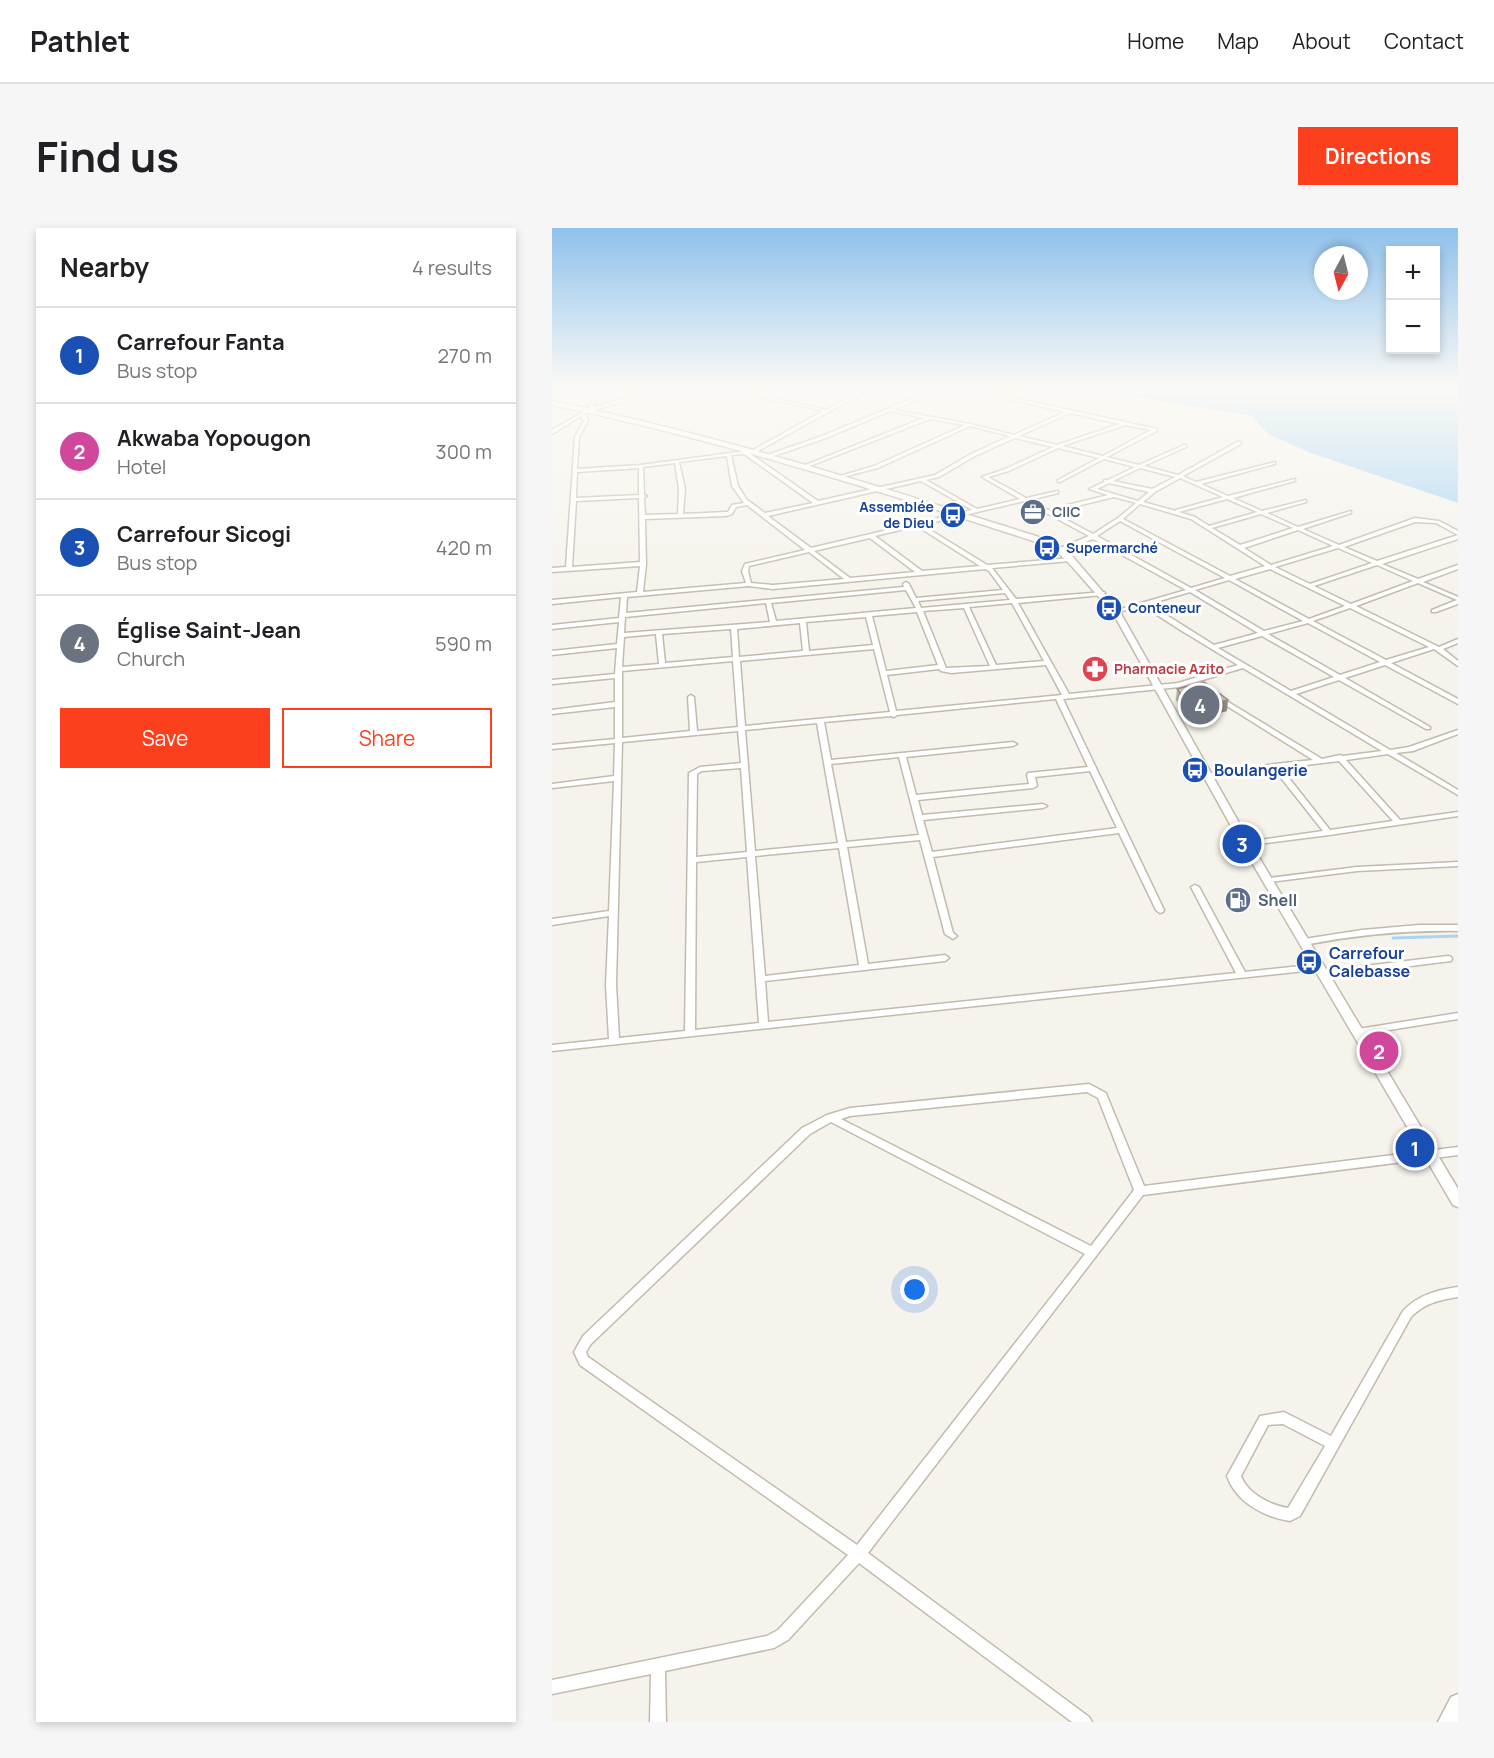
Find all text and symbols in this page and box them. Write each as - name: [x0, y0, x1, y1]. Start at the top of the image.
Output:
- text: Pathlet: [30, 22, 130, 60]
- text: Home: [1127, 27, 1184, 55]
- text: Map: [1217, 27, 1259, 55]
- text: About: [1292, 27, 1351, 55]
- text: Contact: [1384, 27, 1464, 55]
- text: Find us: [36, 127, 179, 185]
- button: Directions: [1298, 127, 1458, 185]
- north arrow: [1314, 246, 1368, 300]
- map controls: [1386, 246, 1440, 354]
- button: +: [1386, 246, 1440, 300]
- text: Nearby: [60, 249, 149, 285]
- text: 4 results: [412, 254, 492, 281]
- button: −: [1386, 300, 1440, 354]
- text: Carrefour Fanta: [117, 327, 285, 357]
- text: 1: [75, 342, 84, 369]
- text: 270 m: [437, 342, 492, 369]
- text: Bus stop: [117, 357, 197, 384]
- text: Akwaba Yopougon: [117, 423, 311, 453]
- text: 2: [74, 438, 85, 465]
- text: 300 m: [436, 438, 492, 465]
- text: Hotel: [117, 453, 167, 480]
- place label: Assemblée de Dieu: [859, 497, 934, 532]
- office icon: CIIC: [1018, 497, 1048, 527]
- bus stop icon: Assemblée de Dieu: [938, 500, 968, 530]
- place label: CIIC: [1052, 502, 1081, 521]
- text: Carrefour Sicogi: [117, 519, 291, 549]
- bus stop icon: Supermarché: [1032, 533, 1062, 563]
- text: 3: [74, 534, 85, 561]
- text: 420 m: [436, 534, 492, 561]
- place label: Supermarché: [1066, 538, 1158, 557]
- text: Bus stop: [117, 549, 197, 576]
- bus stop icon: Conteneur: [1094, 593, 1124, 623]
- place label: Conteneur: [1128, 598, 1201, 617]
- text: Église Saint-Jean: [117, 615, 301, 645]
- text: 4: [73, 630, 86, 657]
- text: 590 m: [435, 630, 492, 657]
- text: Church: [117, 645, 185, 672]
- pharmacy icon: Pharmacie Azito: [1080, 654, 1110, 684]
- place label: Pharmacie Azito: [1114, 659, 1224, 678]
- pin: 4: [1180, 682, 1220, 728]
- button: Save: [60, 708, 270, 768]
- button: Share: [282, 708, 492, 768]
- bus stop icon: Boulangerie: [1180, 755, 1210, 785]
- place label: Boulangerie: [1214, 759, 1308, 781]
- pin: 3: [1222, 822, 1262, 866]
- fuel station icon: Shell: [1223, 885, 1253, 915]
- place label: Shell: [1258, 889, 1297, 911]
- place label: Carrefour Calebasse: [1329, 942, 1411, 982]
- bus stop icon: Carrefour Calebasse: [1294, 947, 1324, 977]
- pin: 2: [1360, 1028, 1398, 1074]
- pin: 1: [1396, 1126, 1434, 1170]
- your location: [900, 1275, 929, 1304]

